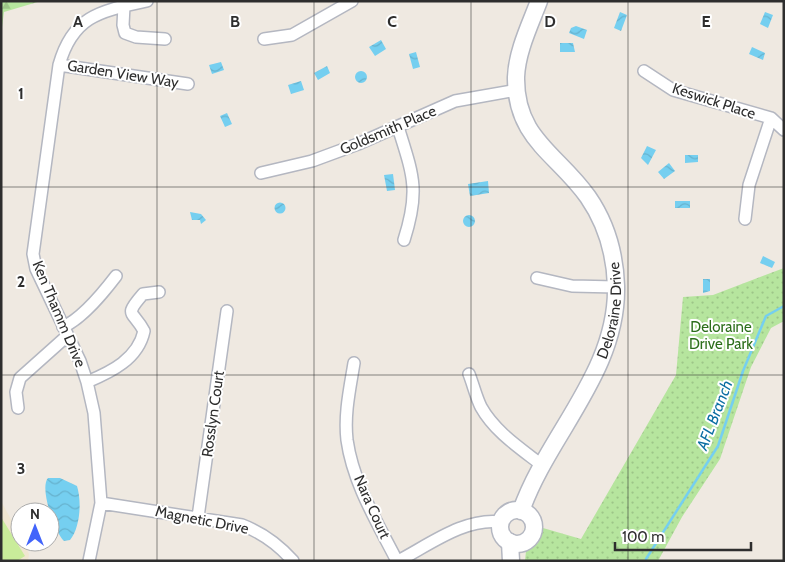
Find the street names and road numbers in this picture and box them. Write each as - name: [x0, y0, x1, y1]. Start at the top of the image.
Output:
- street label: Garden View Way: [66, 56, 180, 92]
- street label: Keswick Place: [670, 79, 758, 123]
- street label: Goldsmith Place: [337, 102, 439, 158]
- street label: Ken Thamm Drive: [28, 258, 90, 370]
- street label: Deloraine Drive: [593, 260, 625, 362]
- street label: Rosslyn Court: [198, 370, 228, 458]
- street label: Nara Court: [350, 472, 394, 542]
- street label: Magnetic Drive: [154, 502, 251, 538]

